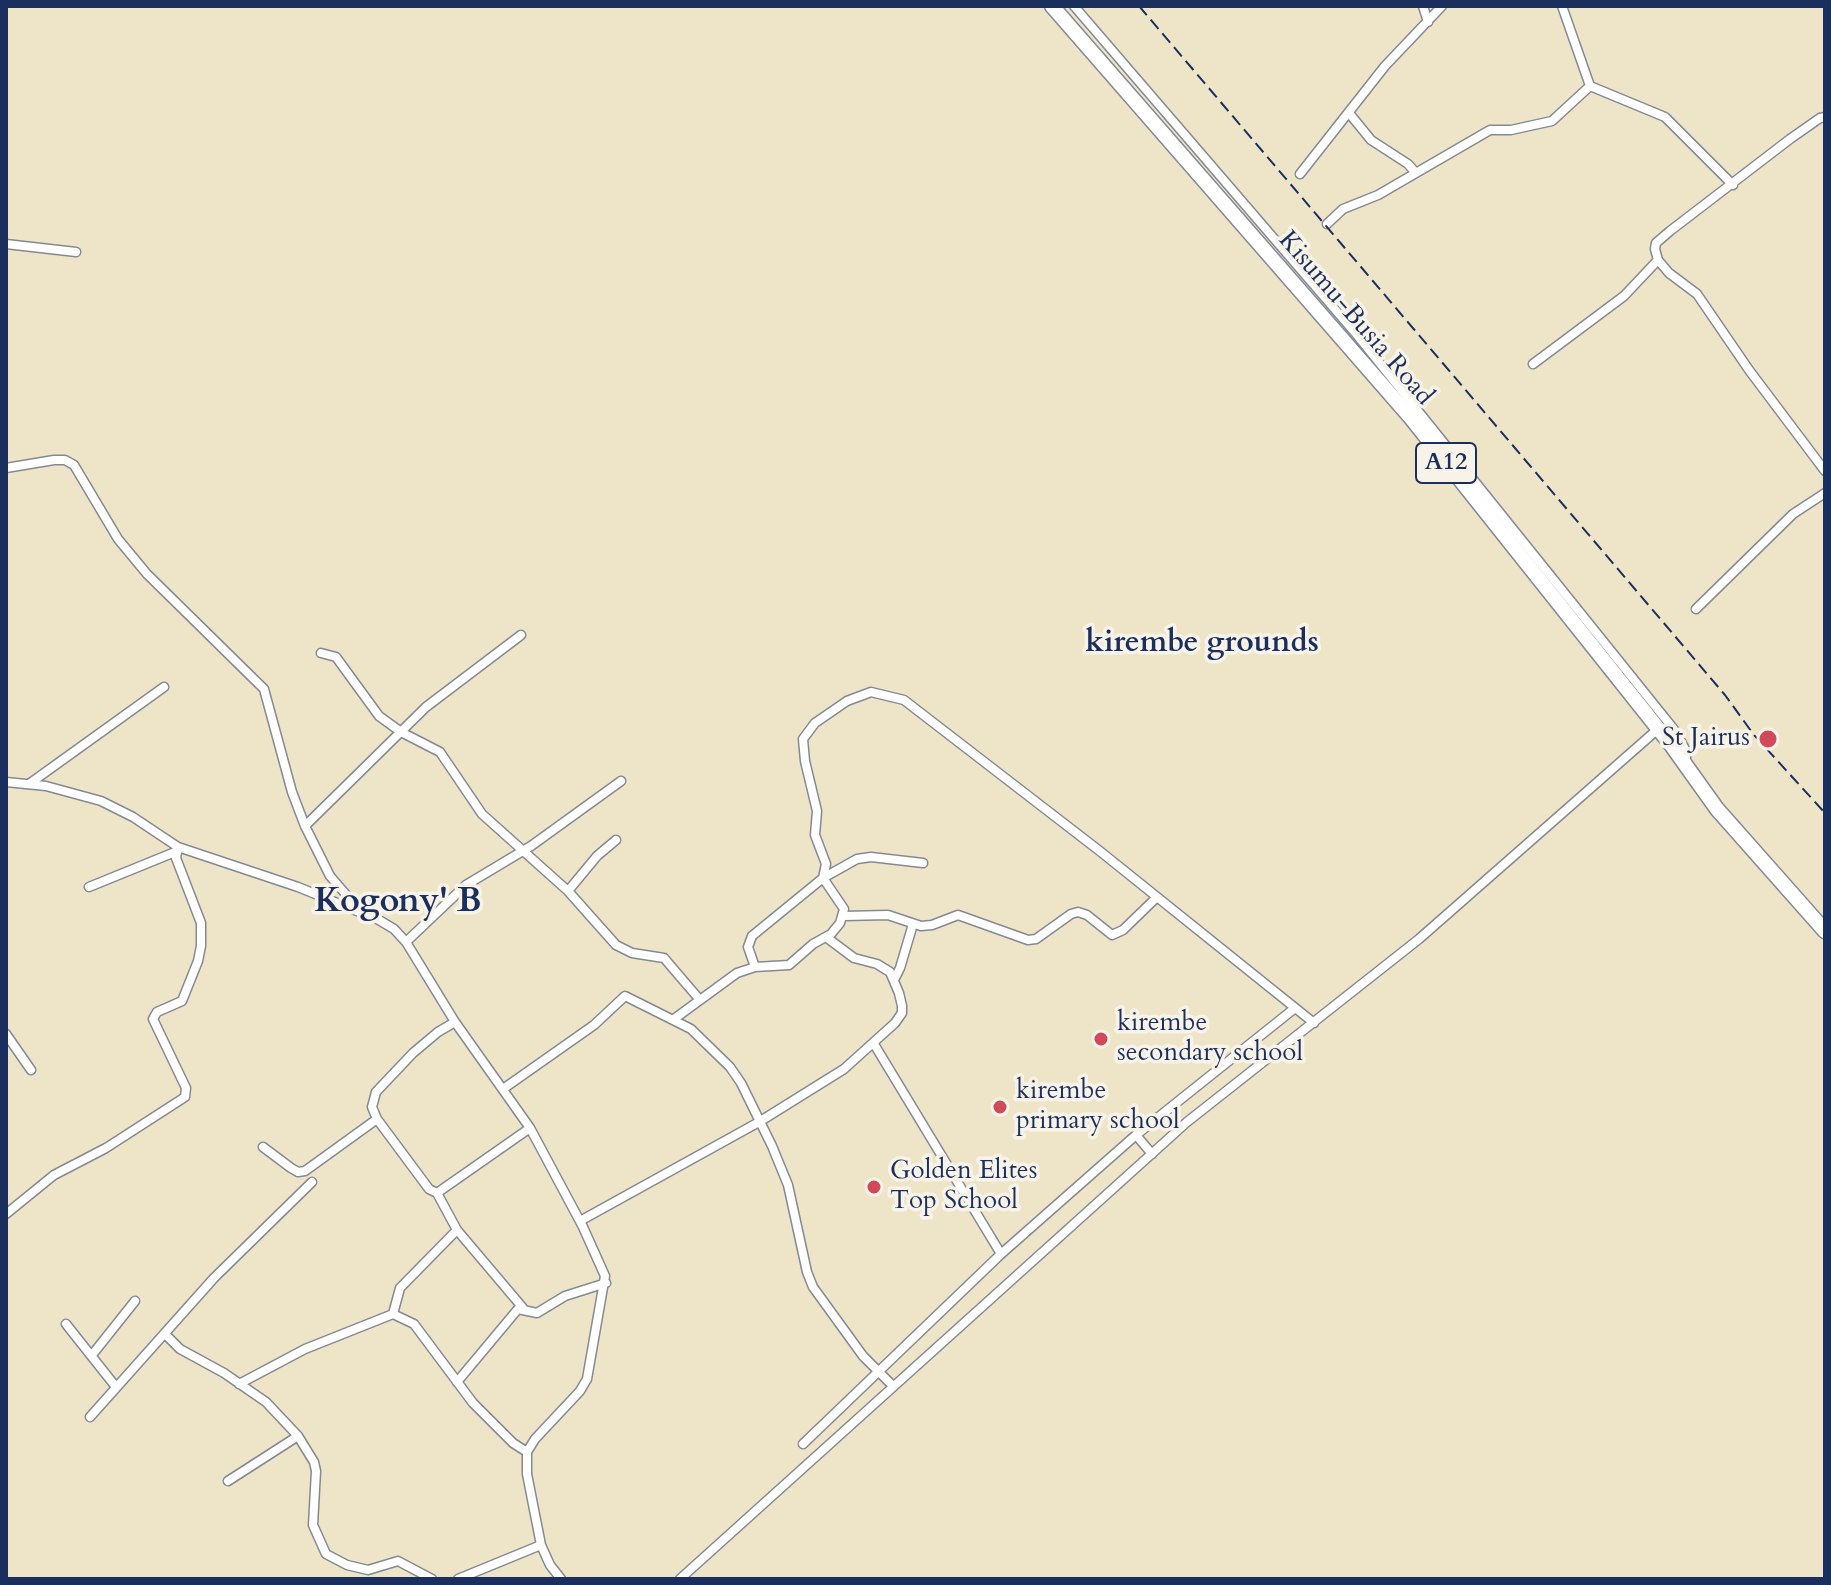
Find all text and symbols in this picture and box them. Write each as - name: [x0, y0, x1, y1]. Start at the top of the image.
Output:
- street label: Kisumu-Busia Road: [1271, 225, 1439, 413]
- road number: A12: [1416, 443, 1476, 483]
- district label: kirembe grounds: [1085, 626, 1319, 662]
- place label: St Jairus: [1662, 723, 1750, 755]
- marker: St Jairus: [1757, 728, 1779, 750]
- district label: Kogony' B: [314, 883, 482, 923]
- place label: kirembe secondary school: [1117, 1008, 1303, 1070]
- marker: kirembe secondary school: [1092, 1030, 1110, 1048]
- place label: kirembe primary school: [1016, 1076, 1180, 1138]
- marker: kirembe primary school: [991, 1098, 1009, 1116]
- place label: Golden Elites Top School: [890, 1156, 1037, 1218]
- marker: Golden Elites Top School: [865, 1178, 883, 1196]

